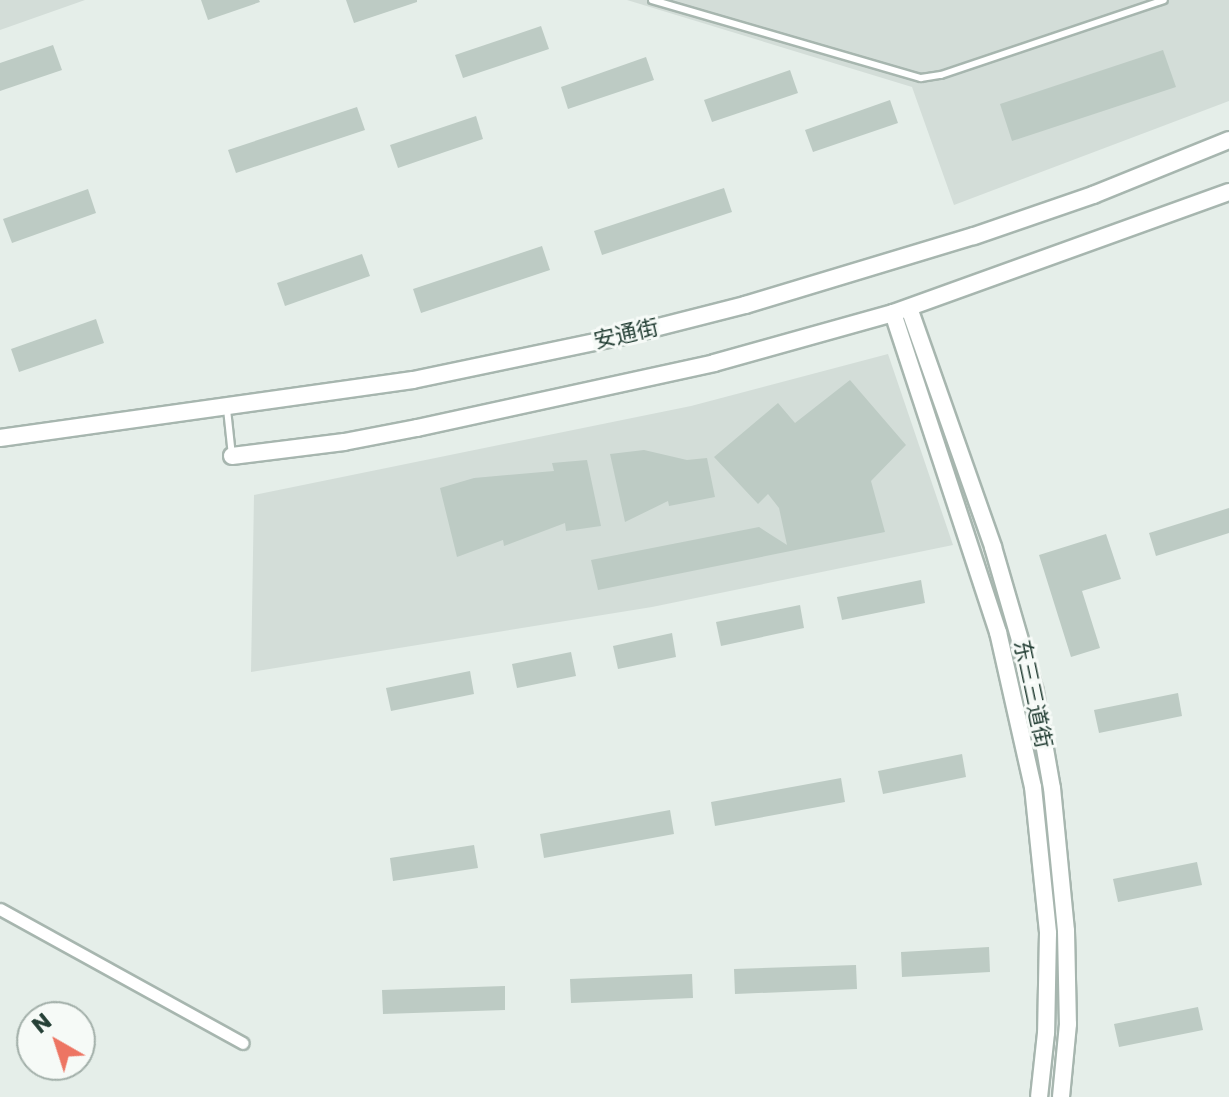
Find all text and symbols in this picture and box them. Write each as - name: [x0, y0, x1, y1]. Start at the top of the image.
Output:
- street label: 安通街: [591, 314, 661, 354]
- street label: 东三三道街: [1009, 637, 1057, 751]
- north arrow: [16, 1001, 96, 1081]
- text: N: [26, 1006, 58, 1041]

